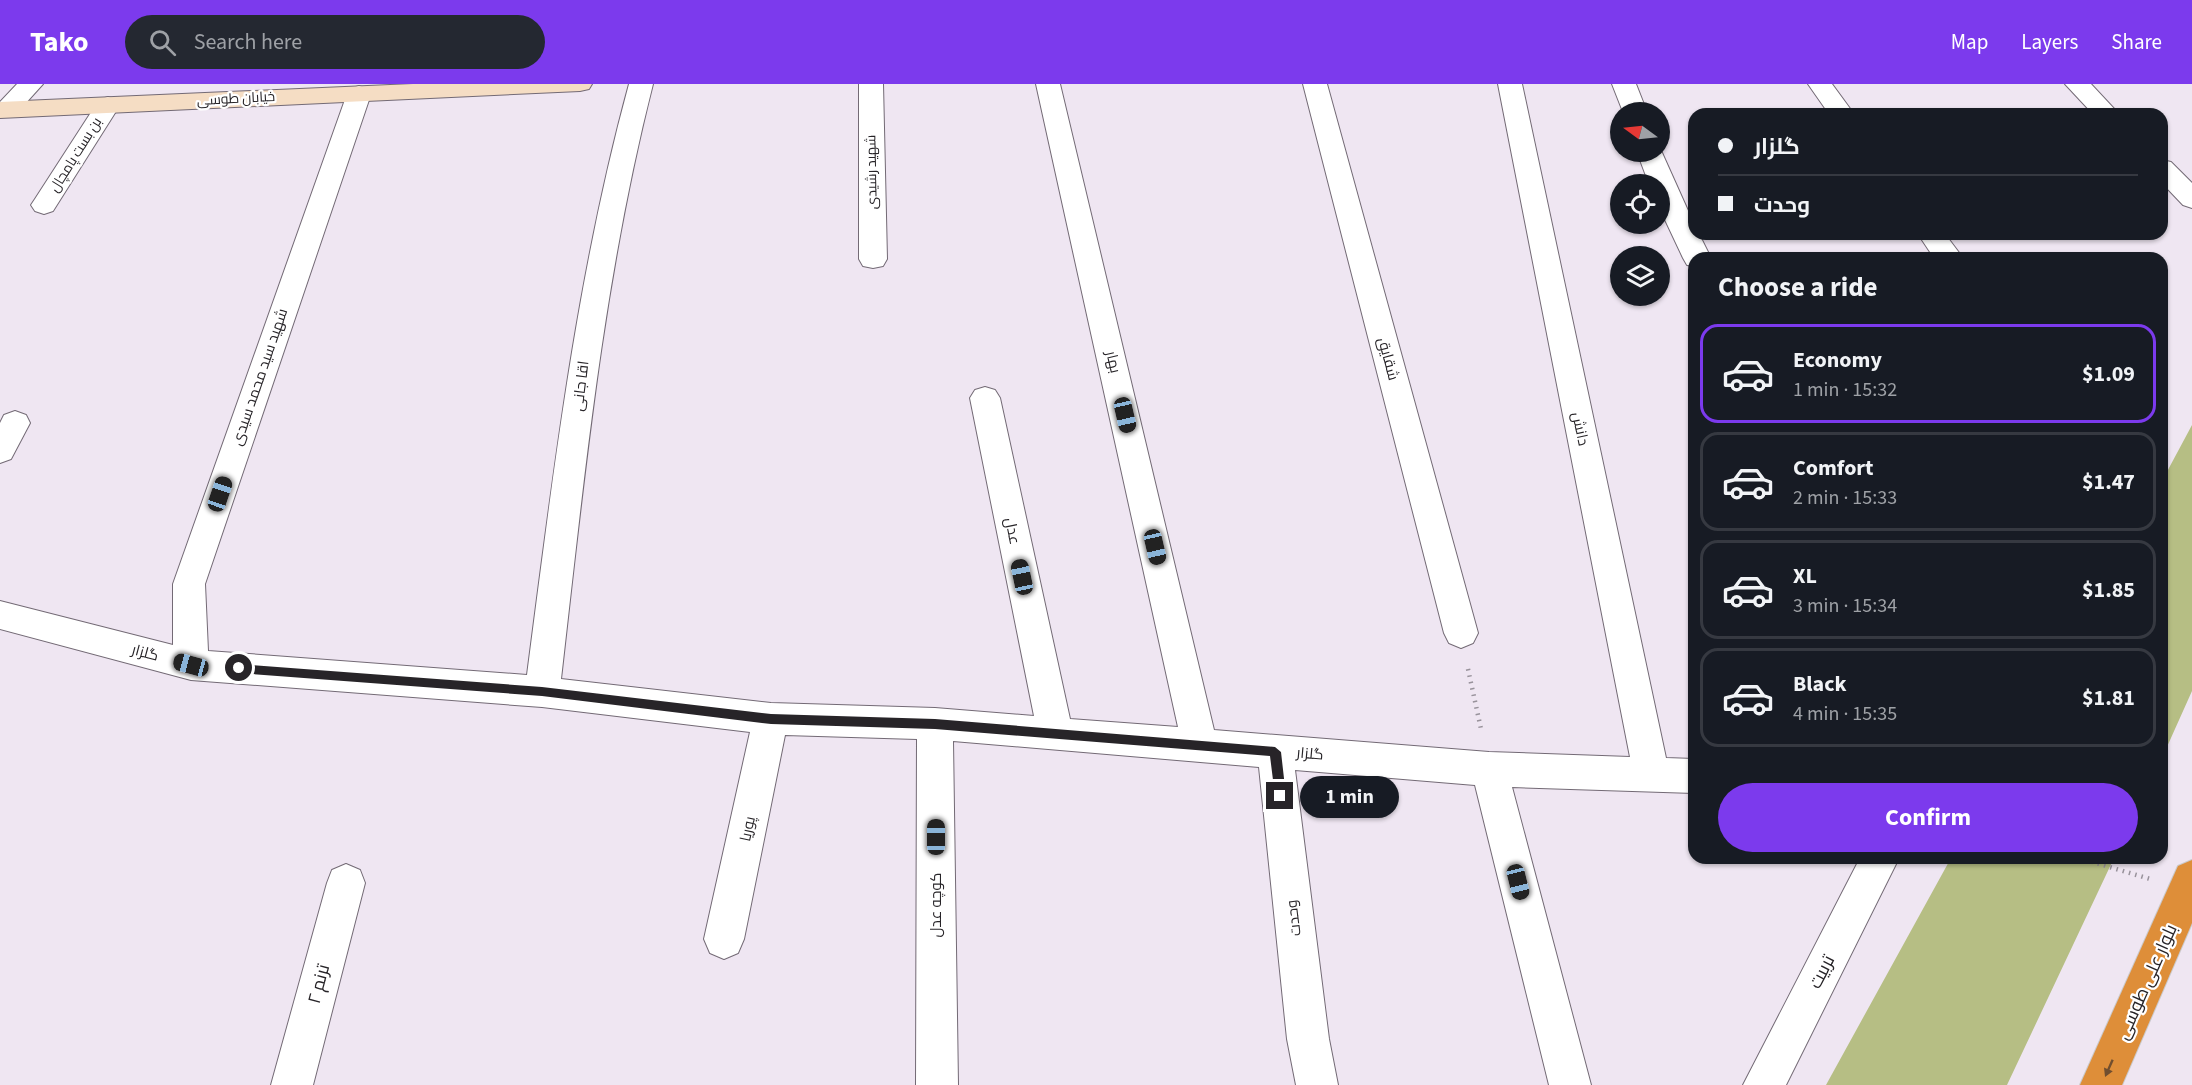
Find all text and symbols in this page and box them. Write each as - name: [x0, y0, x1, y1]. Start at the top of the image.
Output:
- search box: [125, 15, 545, 69]
- text: Tako: [30, 22, 89, 62]
- icon: search: [146, 26, 179, 59]
- text: Search here: [194, 26, 302, 58]
- text: Map: [1951, 27, 1988, 57]
- text: Layers: [2021, 27, 2078, 57]
- text: Share: [2111, 27, 2162, 57]
- street label: خیابان طوسی: [196, 87, 276, 111]
- north arrow: [1610, 102, 1670, 162]
- map controls: [1610, 102, 1670, 306]
- street label: بن بست پامچال: [45, 114, 107, 196]
- text: گلزار: [1754, 131, 1800, 163]
- street label: شهید رشیدی: [861, 135, 883, 209]
- button: locate: [1610, 174, 1670, 234]
- text: وحدت: [1754, 189, 1810, 221]
- button: layers: [1610, 246, 1670, 306]
- text: Choose a ride: [1718, 268, 1878, 307]
- street label: شهید سید محمد سیدی: [227, 306, 293, 448]
- street label: شقایق: [1372, 335, 1404, 383]
- text: Economy: [1793, 344, 1882, 376]
- icon: car: [1721, 347, 1775, 401]
- street label: بهار: [1100, 348, 1126, 375]
- text: $1.09: [2082, 358, 2135, 390]
- street label: اقا جانی: [567, 360, 595, 412]
- text: 1 min · 15:32: [1793, 376, 1897, 404]
- car: [1112, 395, 1138, 435]
- street label: دانش: [1566, 410, 1594, 448]
- text: Comfort: [1793, 452, 1874, 484]
- icon: car: [1721, 455, 1775, 509]
- text: $1.47: [2082, 466, 2135, 498]
- car: [206, 474, 234, 514]
- text: 2 min · 15:33: [1793, 484, 1897, 512]
- street label: عدل: [999, 516, 1025, 546]
- car: [1142, 527, 1168, 567]
- car: [1009, 558, 1035, 596]
- text: XL: [1793, 560, 1817, 592]
- icon: car: [1721, 563, 1775, 617]
- text: $1.85: [2082, 574, 2135, 606]
- text: 3 min · 15:34: [1793, 592, 1897, 620]
- street label: گلزار: [128, 639, 161, 667]
- car: [171, 652, 211, 678]
- route start: [225, 654, 252, 681]
- text: Black: [1793, 668, 1847, 700]
- icon: car: [1721, 671, 1775, 725]
- text: $1.81: [2082, 682, 2135, 714]
- text: 4 min · 15:35: [1793, 700, 1897, 728]
- street label: گلزار: [1295, 742, 1324, 766]
- callout: 1 min: [1301, 775, 1400, 817]
- route end: [1266, 782, 1293, 809]
- text: 1 min: [1325, 783, 1374, 811]
- button: Confirm: [1718, 783, 2138, 852]
- street label: پوریا: [735, 815, 761, 843]
- car: [927, 819, 945, 855]
- car: [1505, 862, 1531, 902]
- street label: کوچه عدل: [926, 873, 947, 937]
- street label: وحدت: [1281, 899, 1307, 937]
- street label: بلوار علی طوسی: [2110, 920, 2184, 1044]
- street label: تربیت: [1803, 951, 1841, 993]
- street label: ترنم ۲: [302, 961, 336, 1007]
- one-way arrow: [2104, 1059, 2114, 1077]

